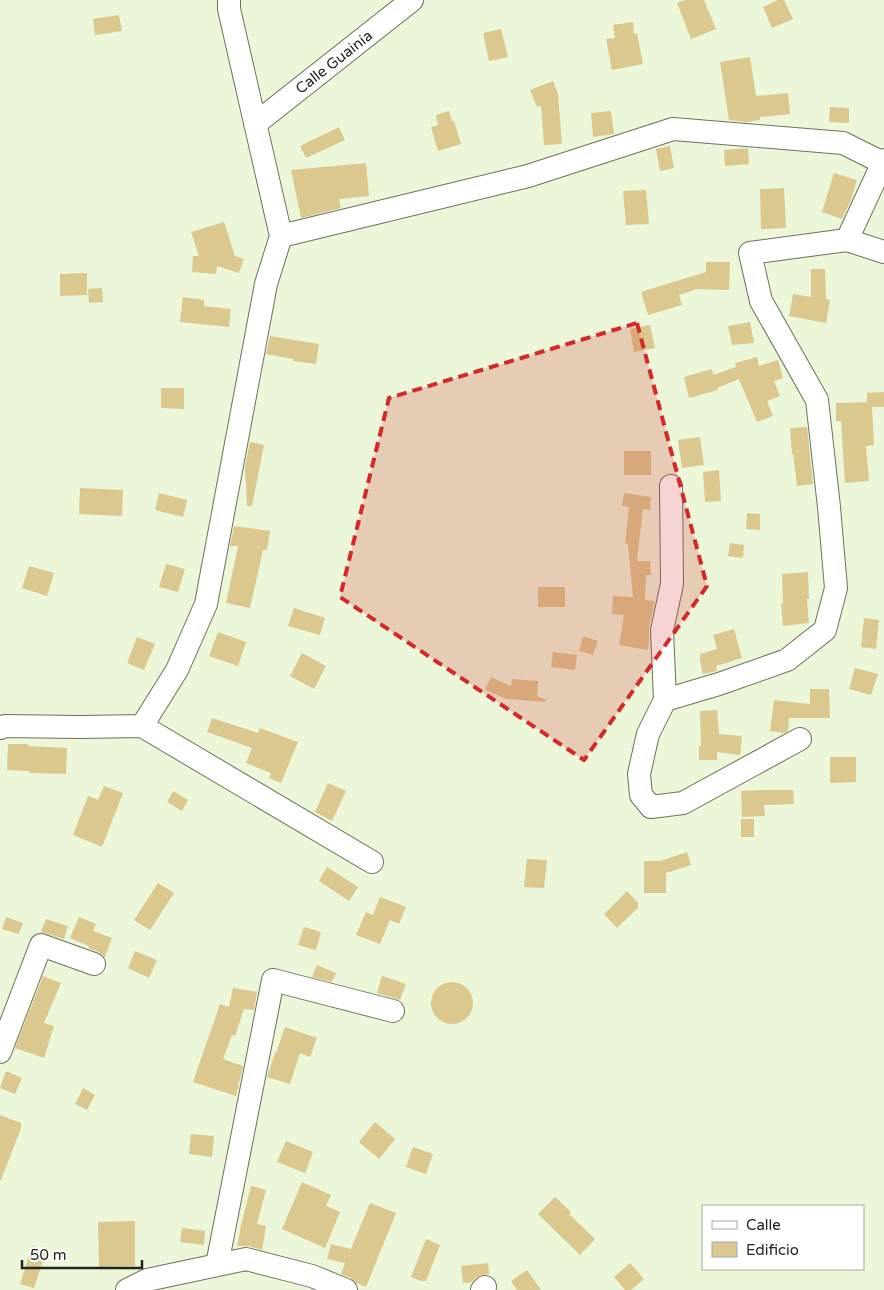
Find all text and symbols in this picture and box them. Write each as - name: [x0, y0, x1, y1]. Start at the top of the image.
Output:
- street label: Calle Guainía: [292, 26, 376, 98]
- legend: [702, 1205, 864, 1270]
- text: Calle: [746, 1216, 781, 1234]
- scale bar: [22, 1238, 142, 1270]
- text: Edificio: [746, 1241, 799, 1259]
- text: 50 m: [30, 1246, 67, 1264]

